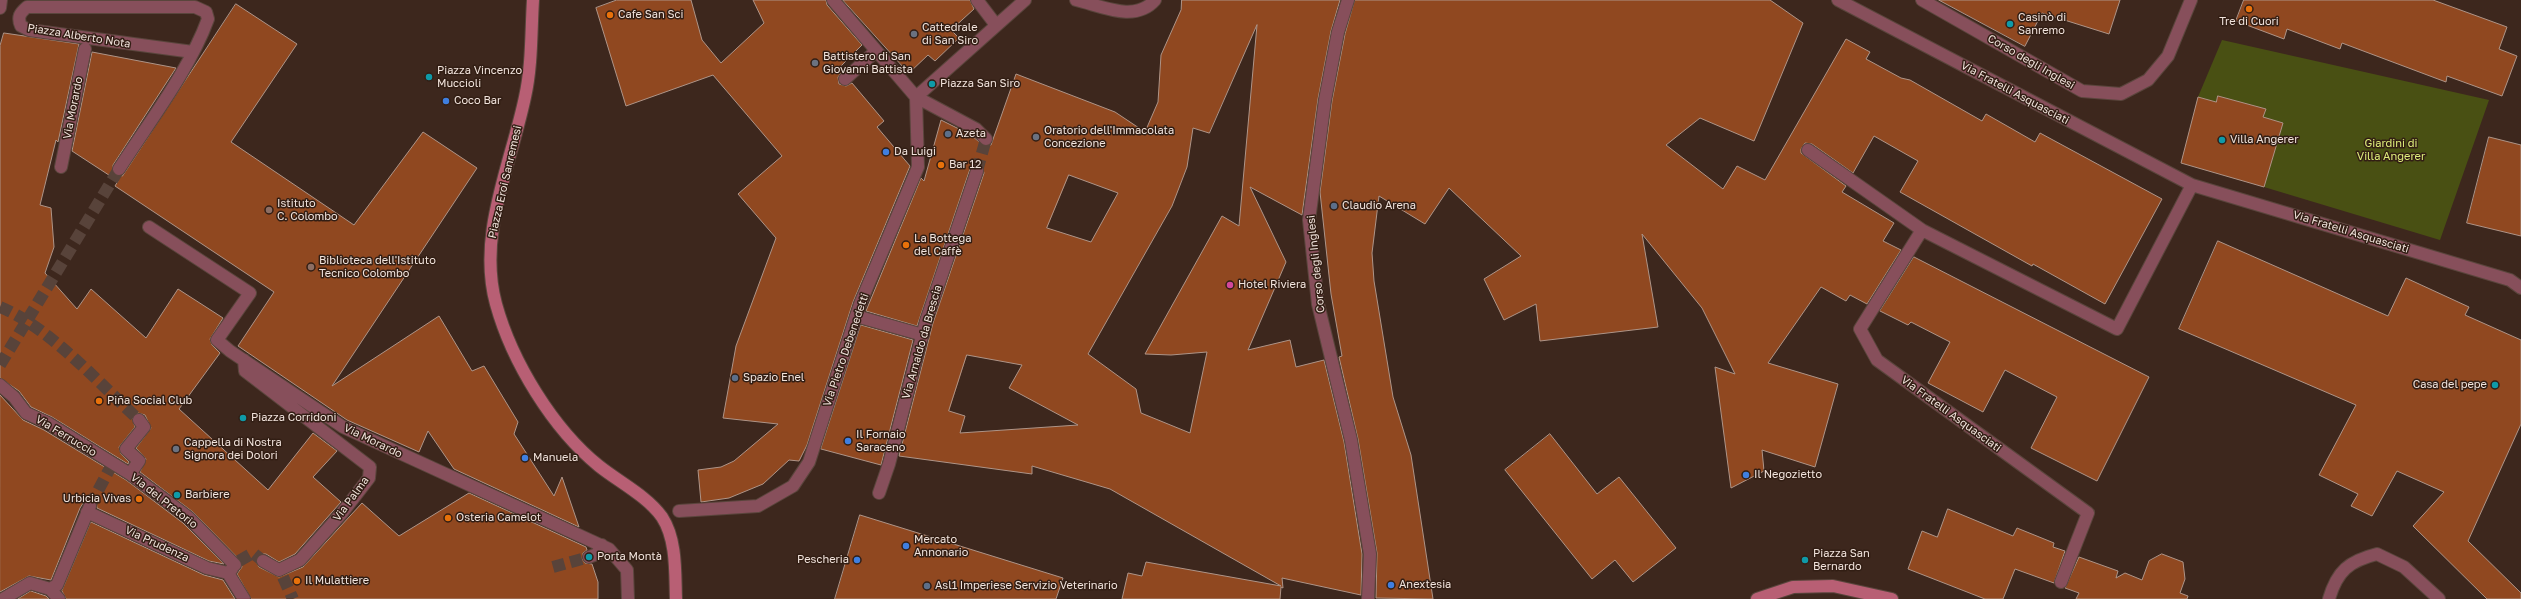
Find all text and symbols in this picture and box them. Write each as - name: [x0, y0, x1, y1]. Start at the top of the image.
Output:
- marker: Tre di Cuori: [2244, 4, 2254, 14]
- place label: Cafe San Sci: [618, 8, 683, 22]
- marker: Cafe San Sci: [605, 10, 615, 20]
- place label: Casinò di Sanremo: [2018, 11, 2066, 37]
- place label: Tre di Cuori: [2219, 15, 2279, 29]
- marker: Casinò di Sanremo: [2005, 19, 2015, 29]
- street label: Piazza Alberto Nota: [26, 21, 132, 51]
- place label: Cattedrale di San Siro: [922, 21, 978, 47]
- marker: Cattedrale di San Siro: [909, 29, 919, 39]
- street label: Corso degli Inglesi: [1985, 32, 2077, 92]
- place label: Battistero di San Giovanni Battista: [823, 50, 913, 76]
- marker: Battistero di San Giovanni Battista: [810, 58, 820, 68]
- street label: Via Fratelli Asquasciati: [1959, 59, 2071, 127]
- place label: Piazza Vincenzo Muccioli: [437, 64, 522, 90]
- marker: Piazza Vincenzo Muccioli: [424, 72, 434, 82]
- street label: Via Morardo: [60, 76, 86, 140]
- place label: Piazza San Siro: [940, 77, 1020, 91]
- marker: Piazza San Siro: [927, 79, 937, 89]
- place label: Coco Bar: [454, 94, 501, 108]
- marker: Coco Bar: [441, 96, 451, 106]
- street label: Piazza Eroi Sanremesi: [486, 124, 524, 240]
- place label: Oratorio dell'Immacolata Concezione: [1044, 124, 1174, 150]
- place label: Azeta: [956, 127, 986, 141]
- marker: Azeta: [943, 129, 953, 139]
- marker: Oratorio dell'Immacolata Concezione: [1031, 132, 1041, 142]
- place label: Villa Angerer: [2230, 133, 2298, 147]
- marker: Villa Angerer: [2217, 135, 2227, 145]
- park label: Giardini di Villa Angerer: [2357, 137, 2425, 163]
- place label: Da Luigi: [894, 145, 936, 159]
- marker: Da Luigi: [881, 147, 891, 157]
- place label: Bar 12: [949, 158, 981, 172]
- marker: Bar 12: [936, 160, 946, 170]
- place label: Istituto C. Colombo: [277, 197, 337, 223]
- place label: Claudio Arena: [1342, 199, 1416, 213]
- marker: Claudio Arena: [1329, 201, 1339, 211]
- marker: Istituto C. Colombo: [264, 205, 274, 215]
- street label: Via Fratelli Asquasciati: [2291, 208, 2411, 256]
- street label: Corso degli Inglesi: [1304, 214, 1328, 314]
- place label: La Bottega del Caffè: [914, 232, 971, 258]
- marker: La Bottega del Caffè: [901, 240, 911, 250]
- place label: Biblioteca dell'Istituto Tecnico Colombo: [319, 254, 436, 280]
- marker: Biblioteca dell'Istituto Tecnico Colombo: [306, 262, 316, 272]
- place label: Hotel Riviera: [1238, 278, 1306, 292]
- marker: Hotel Riviera: [1225, 280, 1235, 290]
- street label: Via Arnaldo da Brescia: [899, 283, 945, 401]
- street label: Via Pietro Debenedetti: [820, 292, 872, 408]
- place label: Spazio Enel: [743, 371, 804, 385]
- marker: Spazio Enel: [730, 373, 740, 383]
- street label: Via Fratelli Asquasciati: [1898, 373, 2004, 455]
- place label: Casa del pepe: [2413, 378, 2487, 392]
- marker: Casa del pepe: [2490, 380, 2500, 390]
- place label: Piña Social Club: [107, 394, 192, 408]
- marker: Piña Social Club: [94, 396, 104, 406]
- place label: Piazza Corridoni: [251, 411, 336, 425]
- street label: Via Ferruccio: [33, 413, 99, 459]
- marker: Piazza Corridoni: [238, 413, 248, 423]
- street label: Via Morardo: [342, 421, 404, 461]
- place label: Il Fornaio Saraceno: [856, 428, 906, 454]
- place label: Cappella di Nostra Signora dei Dolori: [184, 436, 282, 462]
- marker: Il Fornaio Saraceno: [843, 436, 853, 446]
- marker: Cappella di Nostra Signora dei Dolori: [171, 444, 181, 454]
- place label: Manuela: [533, 451, 578, 465]
- marker: Manuela: [520, 453, 530, 463]
- place label: Il Negozietto: [1754, 468, 1822, 482]
- marker: Il Negozietto: [1741, 470, 1751, 480]
- street label: Via del Pretorio: [128, 471, 200, 531]
- street label: Via Palma: [330, 474, 372, 524]
- place label: Barbiere: [185, 488, 230, 502]
- marker: Barbiere: [172, 490, 182, 500]
- place label: Urbicia Vivas: [63, 492, 131, 506]
- marker: Urbicia Vivas: [134, 494, 144, 504]
- place label: Osteria Camelot: [456, 511, 541, 525]
- marker: Osteria Camelot: [443, 513, 453, 523]
- street label: Via Prudenza: [123, 523, 191, 565]
- place label: Mercato Annonario: [914, 533, 968, 559]
- marker: Mercato Annonario: [901, 541, 911, 551]
- place label: Piazza San Bernardo: [1813, 547, 1870, 573]
- place label: Porta Montà: [597, 550, 662, 564]
- marker: Porta Montà: [584, 552, 594, 562]
- place label: Pescheria: [797, 553, 849, 567]
- marker: Pescheria: [852, 555, 862, 565]
- marker: Piazza San Bernardo: [1800, 555, 1810, 565]
- place label: Il Mulattiere: [305, 574, 369, 588]
- marker: Il Mulattiere: [292, 576, 302, 586]
- place label: Anextesia: [1399, 578, 1451, 592]
- place label: Asl1 Imperiese Servizio Veterinario: [935, 579, 1118, 593]
- marker: Anextesia: [1386, 580, 1396, 590]
- marker: Asl1 Imperiese Servizio Veterinario: [922, 581, 932, 591]

